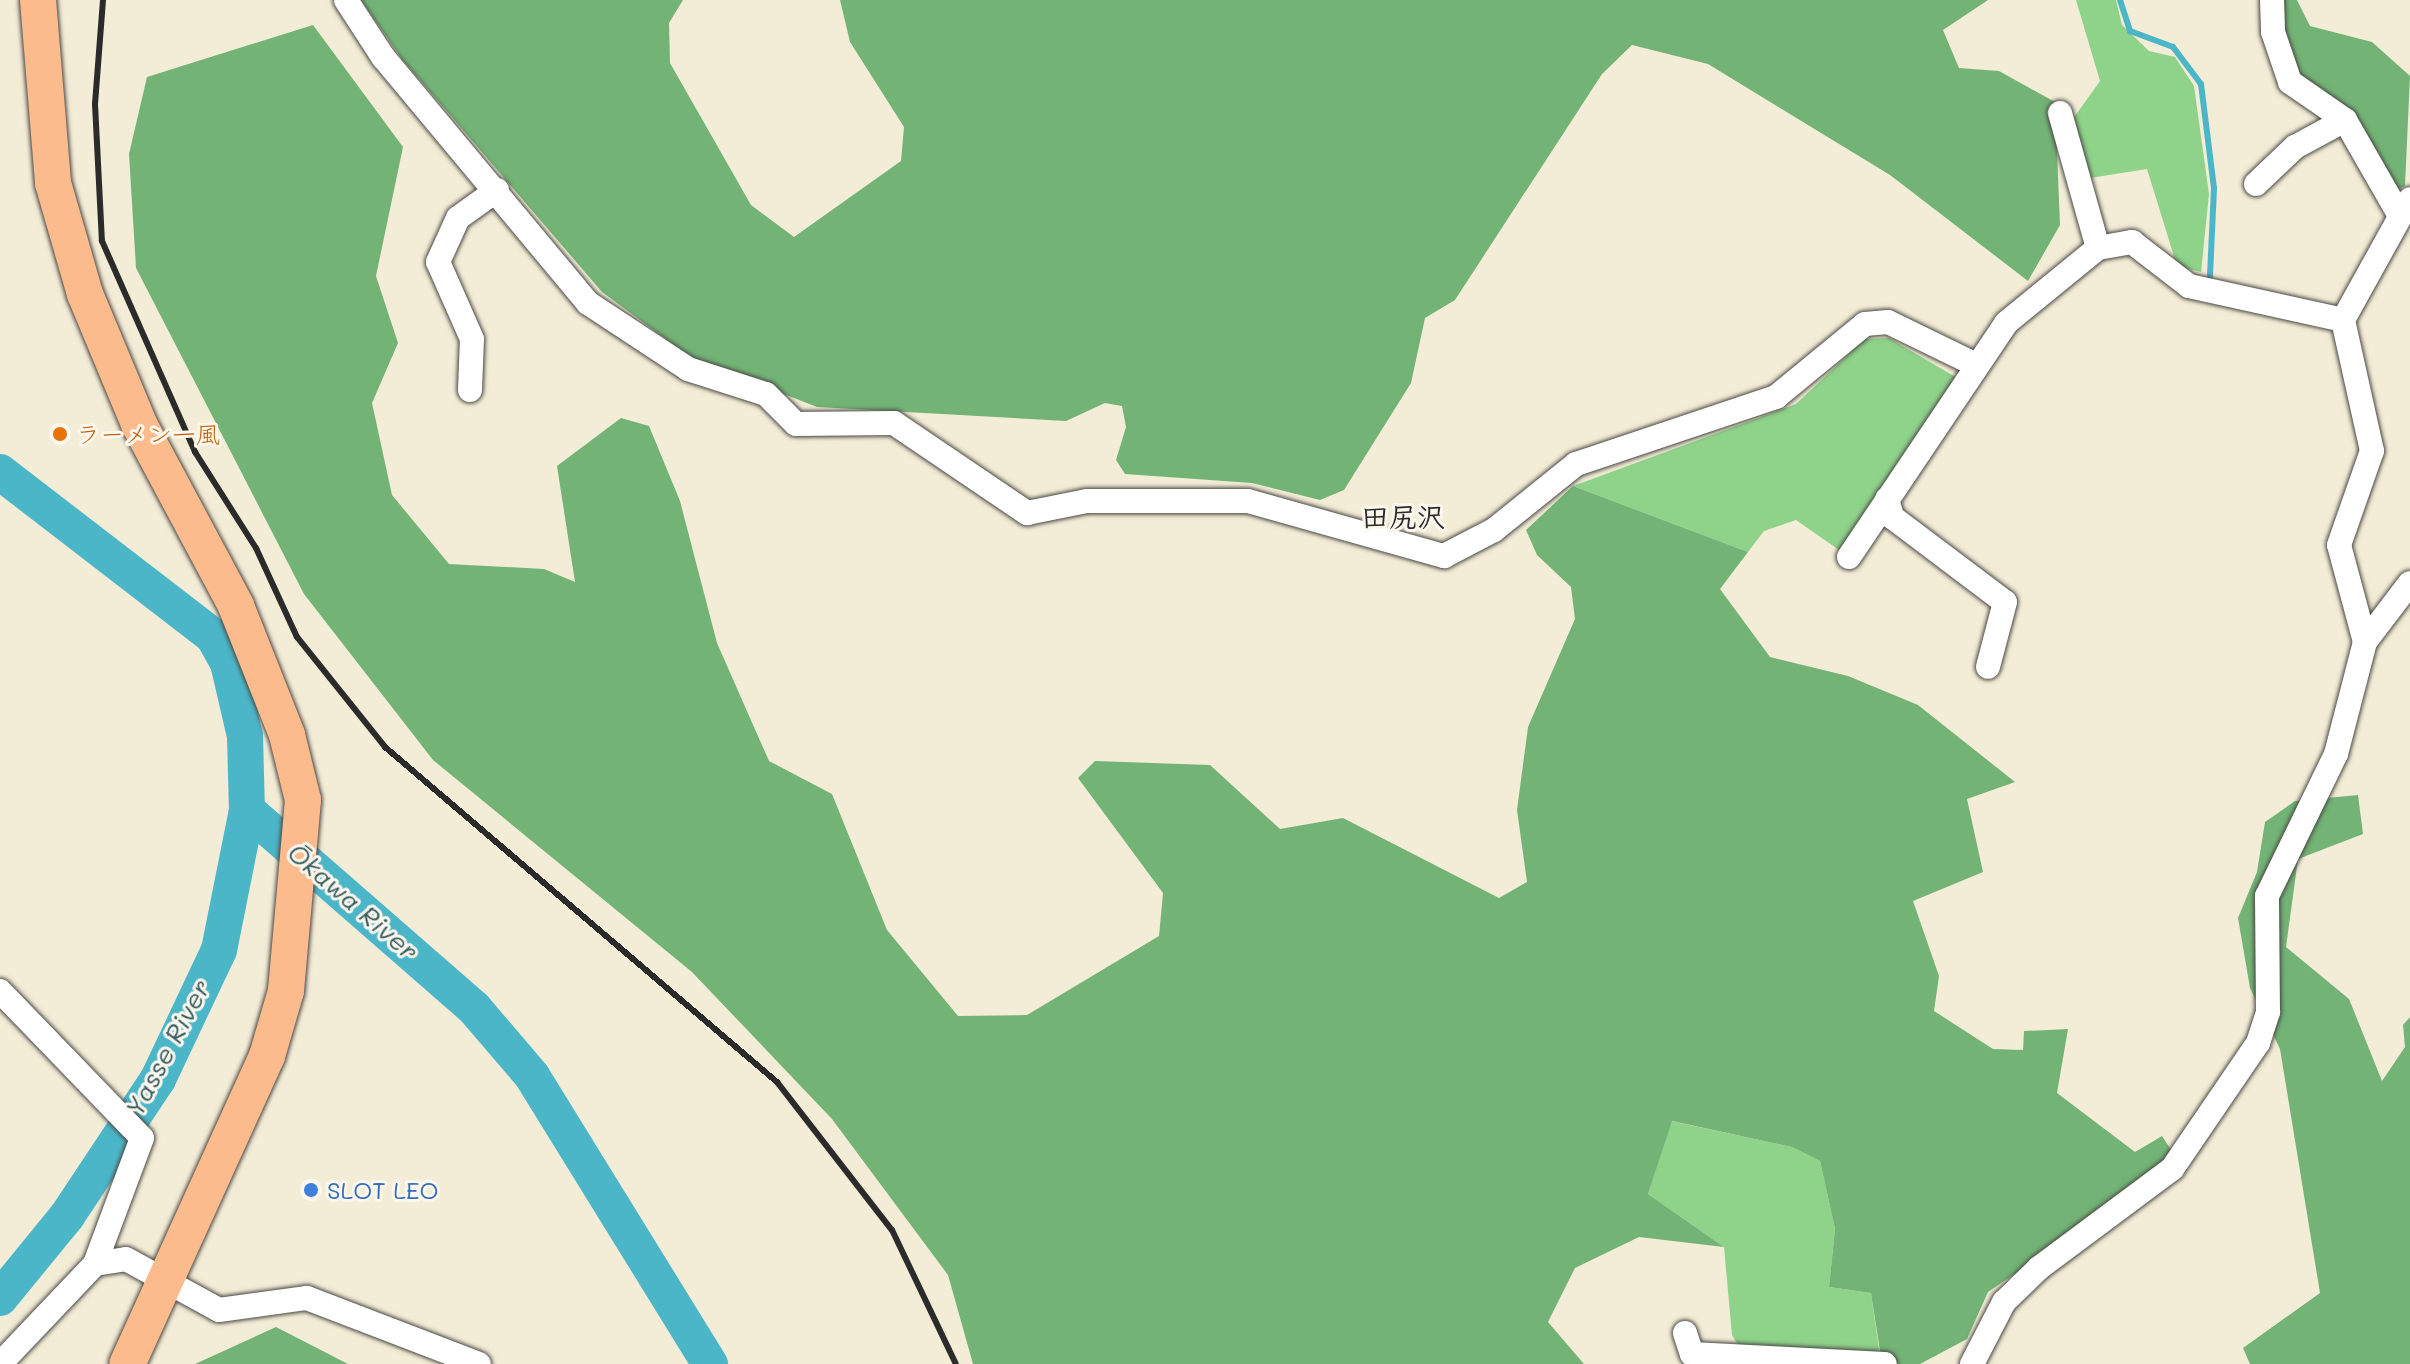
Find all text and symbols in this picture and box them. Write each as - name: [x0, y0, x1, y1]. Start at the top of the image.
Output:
- place label: ラーメン一風: [76, 420, 220, 448]
- marker: ラーメン一風: [51, 425, 69, 443]
- district label: 田尻沢: [1361, 499, 1445, 533]
- water label: Ōkawa River: [281, 837, 425, 967]
- water label: Yasse River: [119, 974, 217, 1122]
- place label: SLOT LEO: [327, 1176, 439, 1204]
- marker: SLOT LEO: [302, 1181, 320, 1199]

